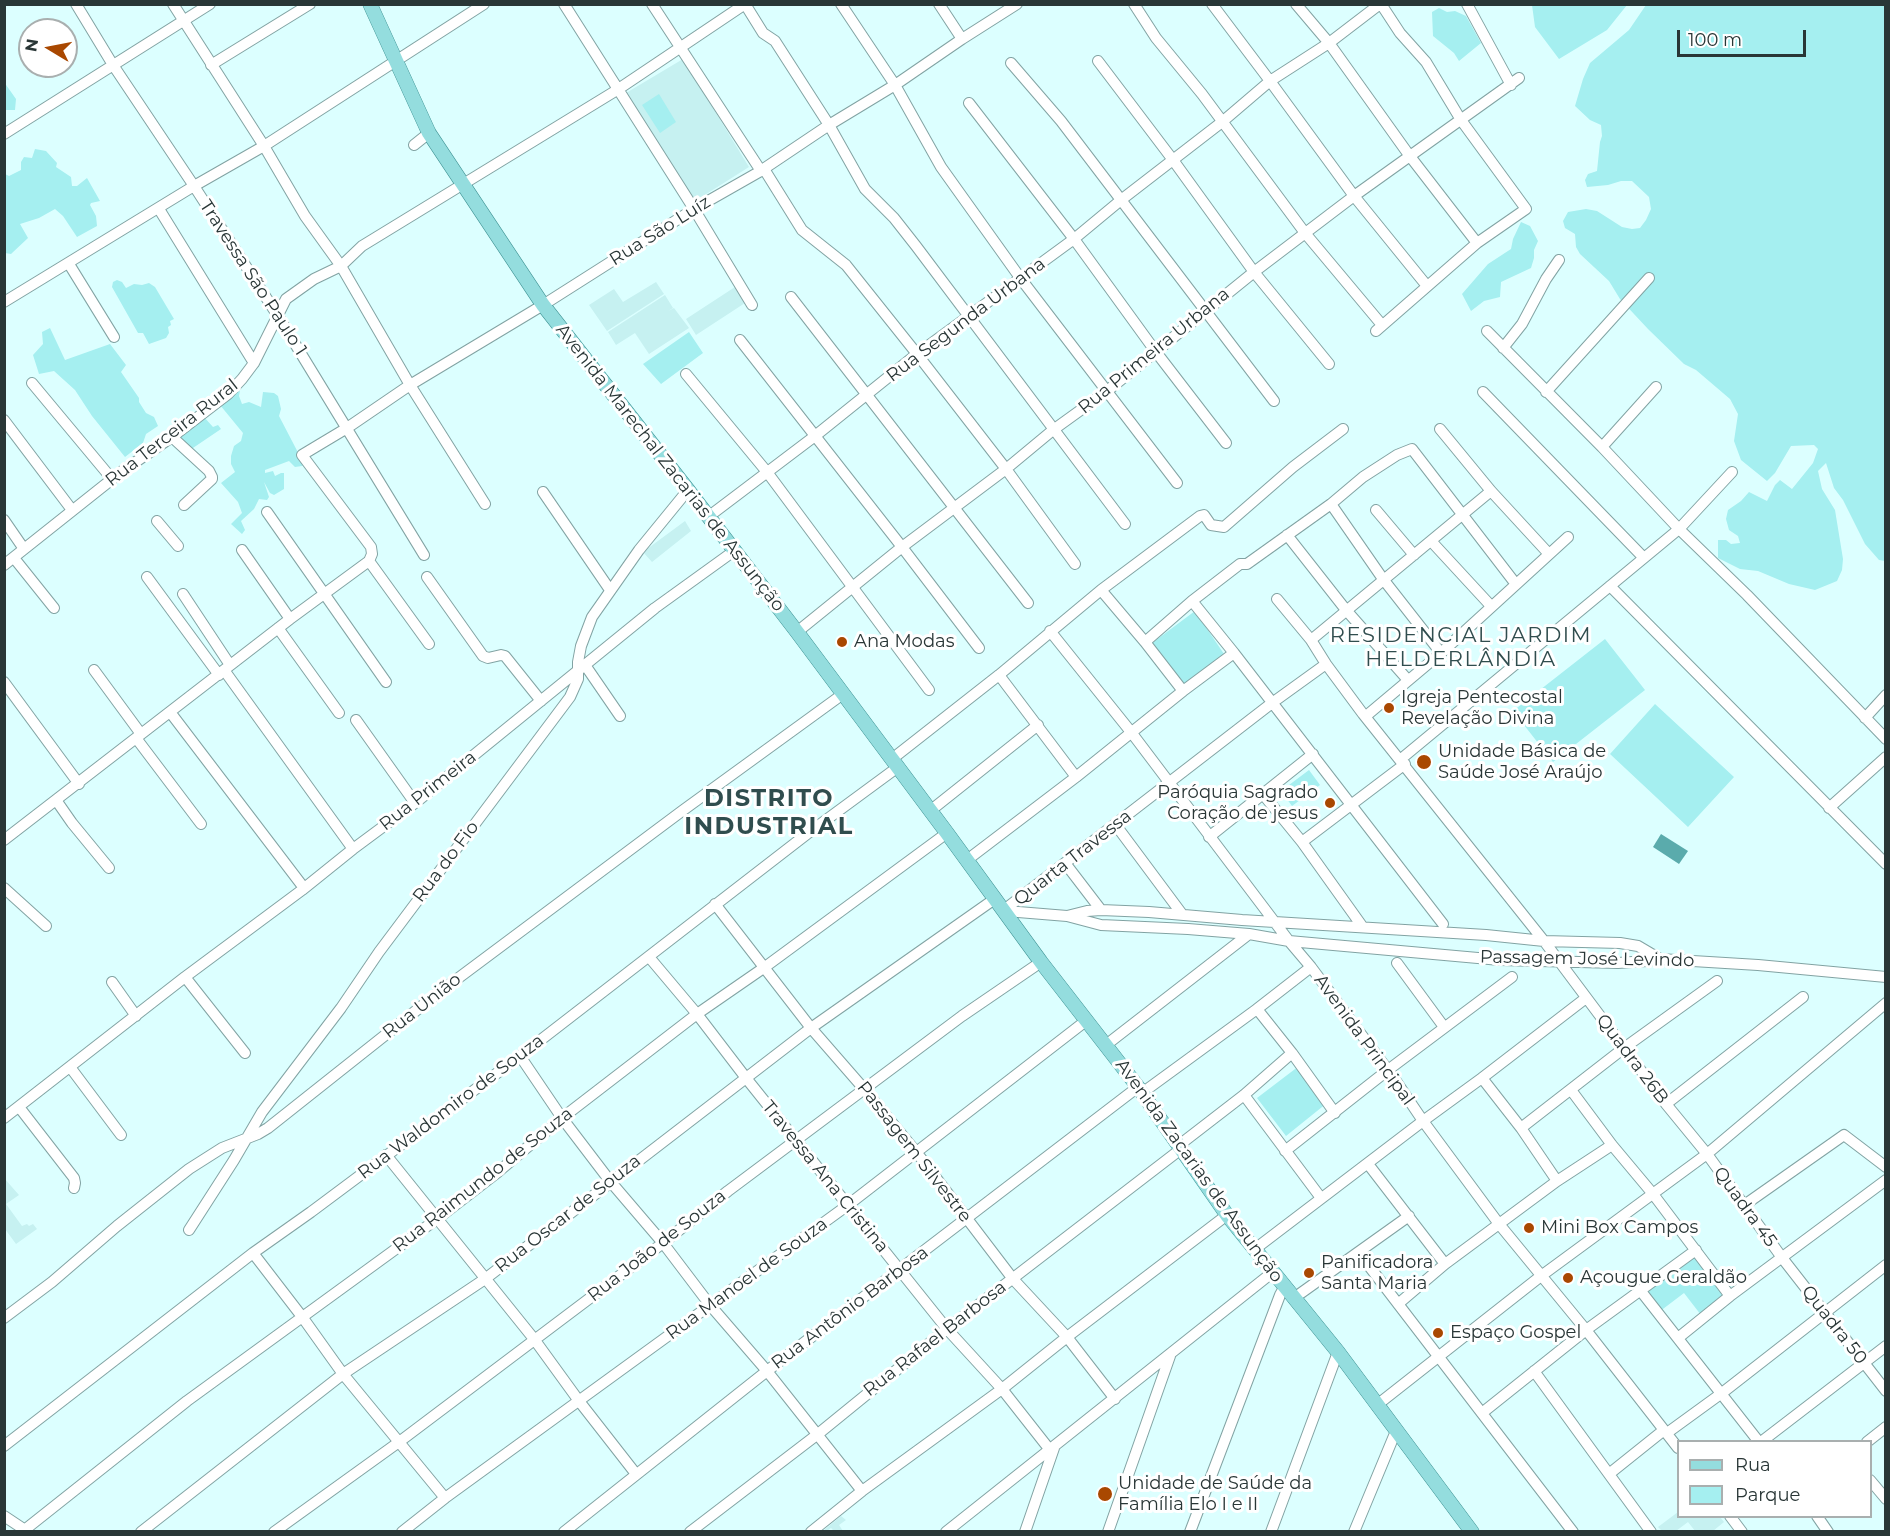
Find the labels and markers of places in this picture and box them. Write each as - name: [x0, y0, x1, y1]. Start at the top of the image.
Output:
- place label: Ana Modas: [854, 631, 954, 653]
- marker: Ana Modas: [835, 635, 849, 649]
- place label: Igreja Pentecostal Revelação Divina: [1401, 687, 1563, 730]
- marker: Igreja Pentecostal Revelação Divina: [1382, 701, 1396, 715]
- place label: Unidade Básica de Saúde José Araújo: [1438, 741, 1606, 783]
- marker: Unidade Básica de Saúde José Araújo: [1415, 753, 1433, 771]
- place label: Paróquia Sagrado Coração de jesus: [1157, 782, 1318, 824]
- marker: Paróquia Sagrado Coração de jesus: [1323, 796, 1337, 810]
- place label: Mini Box Campos: [1541, 1217, 1698, 1239]
- marker: Mini Box Campos: [1522, 1221, 1536, 1235]
- place label: Panificadora Santa Maria: [1321, 1252, 1433, 1294]
- marker: Panificadora Santa Maria: [1302, 1266, 1316, 1280]
- place label: Açougue Geraldão: [1580, 1267, 1747, 1289]
- marker: Açougue Geraldão: [1561, 1271, 1575, 1285]
- place label: Espaço Gospel: [1450, 1322, 1581, 1344]
- marker: Espaço Gospel: [1431, 1326, 1445, 1340]
- place label: Unidade de Saúde da Família Elo I e II: [1118, 1473, 1312, 1516]
- marker: Unidade de Saúde da Família Elo I e II: [1096, 1485, 1114, 1503]

